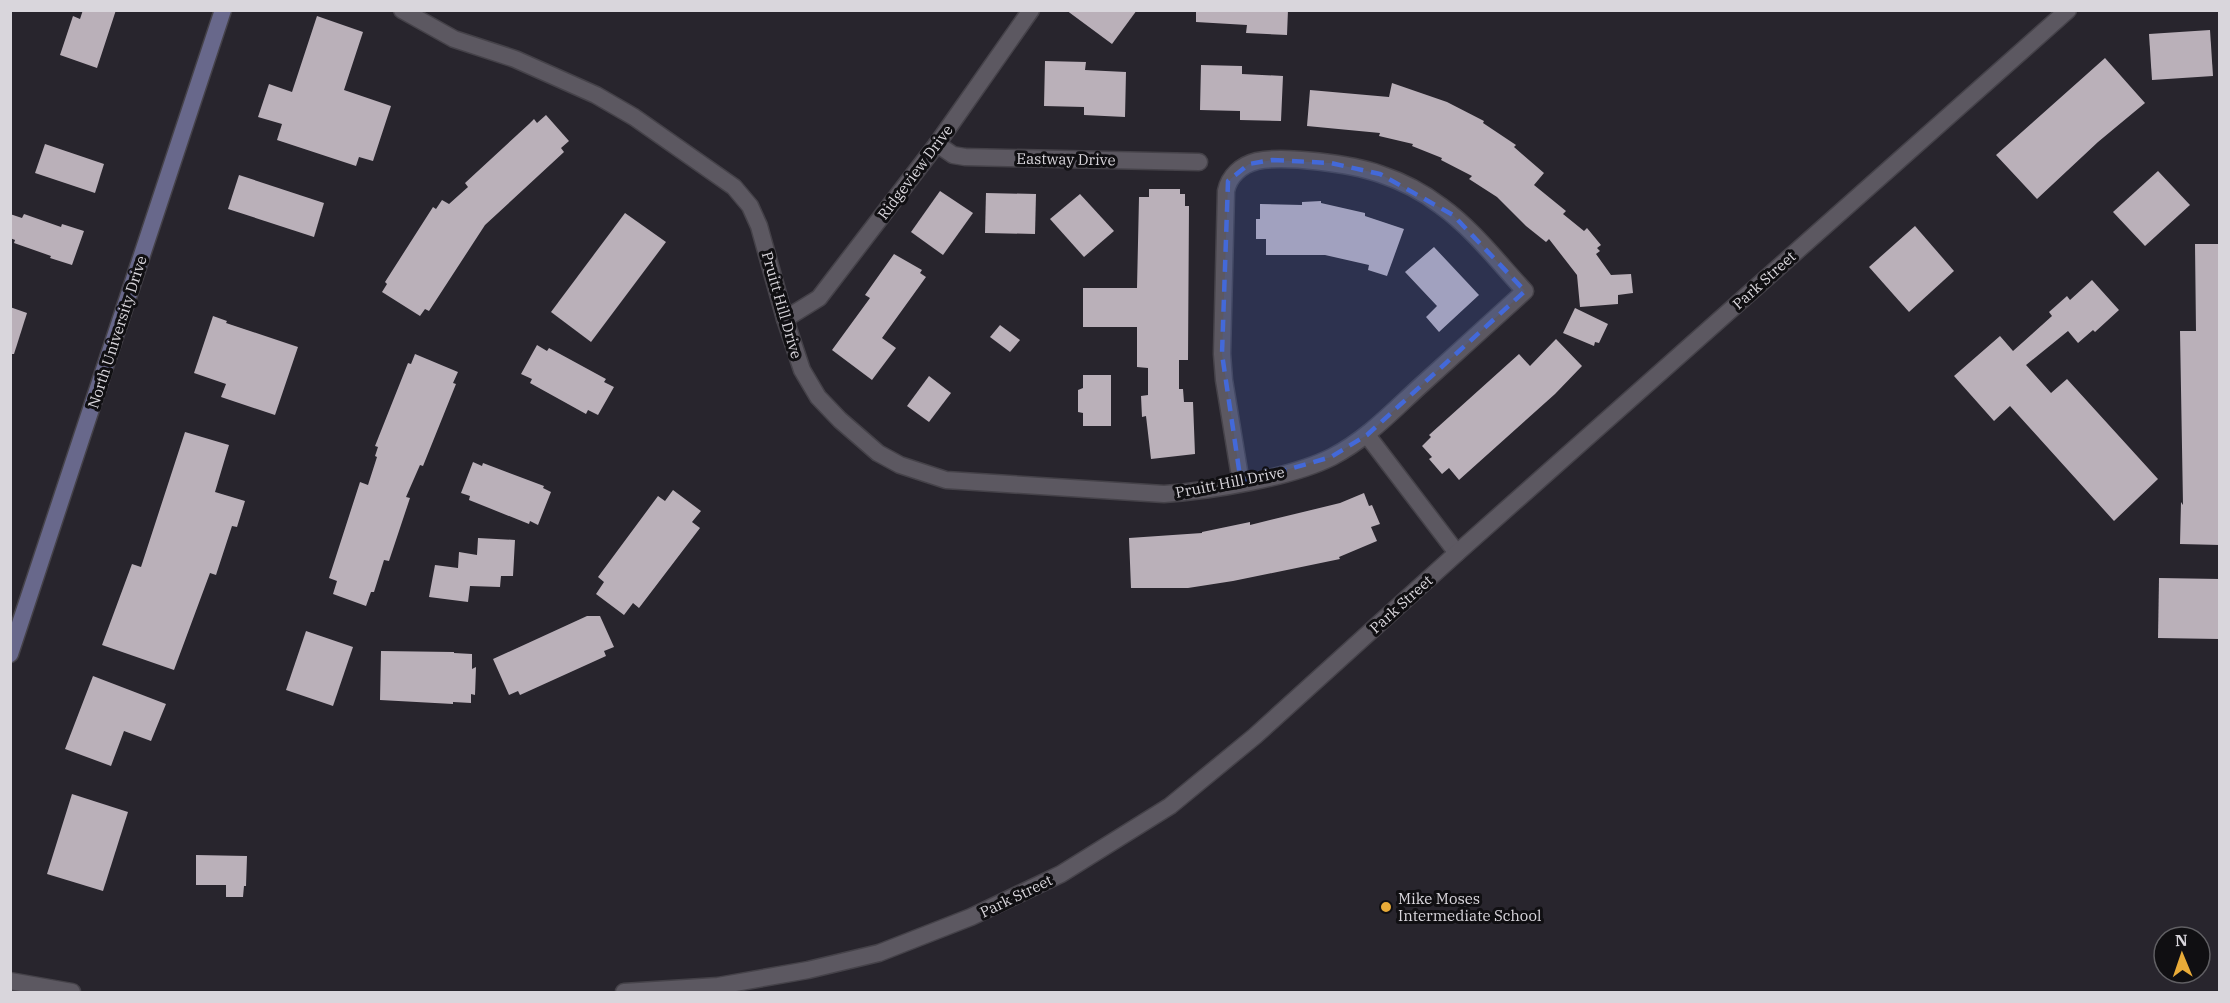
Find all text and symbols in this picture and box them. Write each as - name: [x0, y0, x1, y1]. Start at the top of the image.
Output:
- street label: Ridgeview Drive: [873, 121, 957, 223]
- street label: Eastway Drive: [1016, 149, 1116, 169]
- street label: Park Street: [1729, 247, 1799, 313]
- street label: Pruitt Hill Drive: [758, 249, 806, 361]
- street label: North University Drive: [83, 253, 151, 411]
- street label: Pruitt Hill Drive: [1174, 462, 1286, 502]
- street label: Park Street: [1366, 571, 1436, 637]
- street label: Park Street: [977, 870, 1055, 922]
- place label: Mike Moses Intermediate School: [1398, 889, 1541, 925]
- marker: Mike Moses Intermediate School: [1379, 900, 1393, 914]
- north arrow: [2152, 925, 2212, 985]
- text: N: [2175, 930, 2188, 950]

